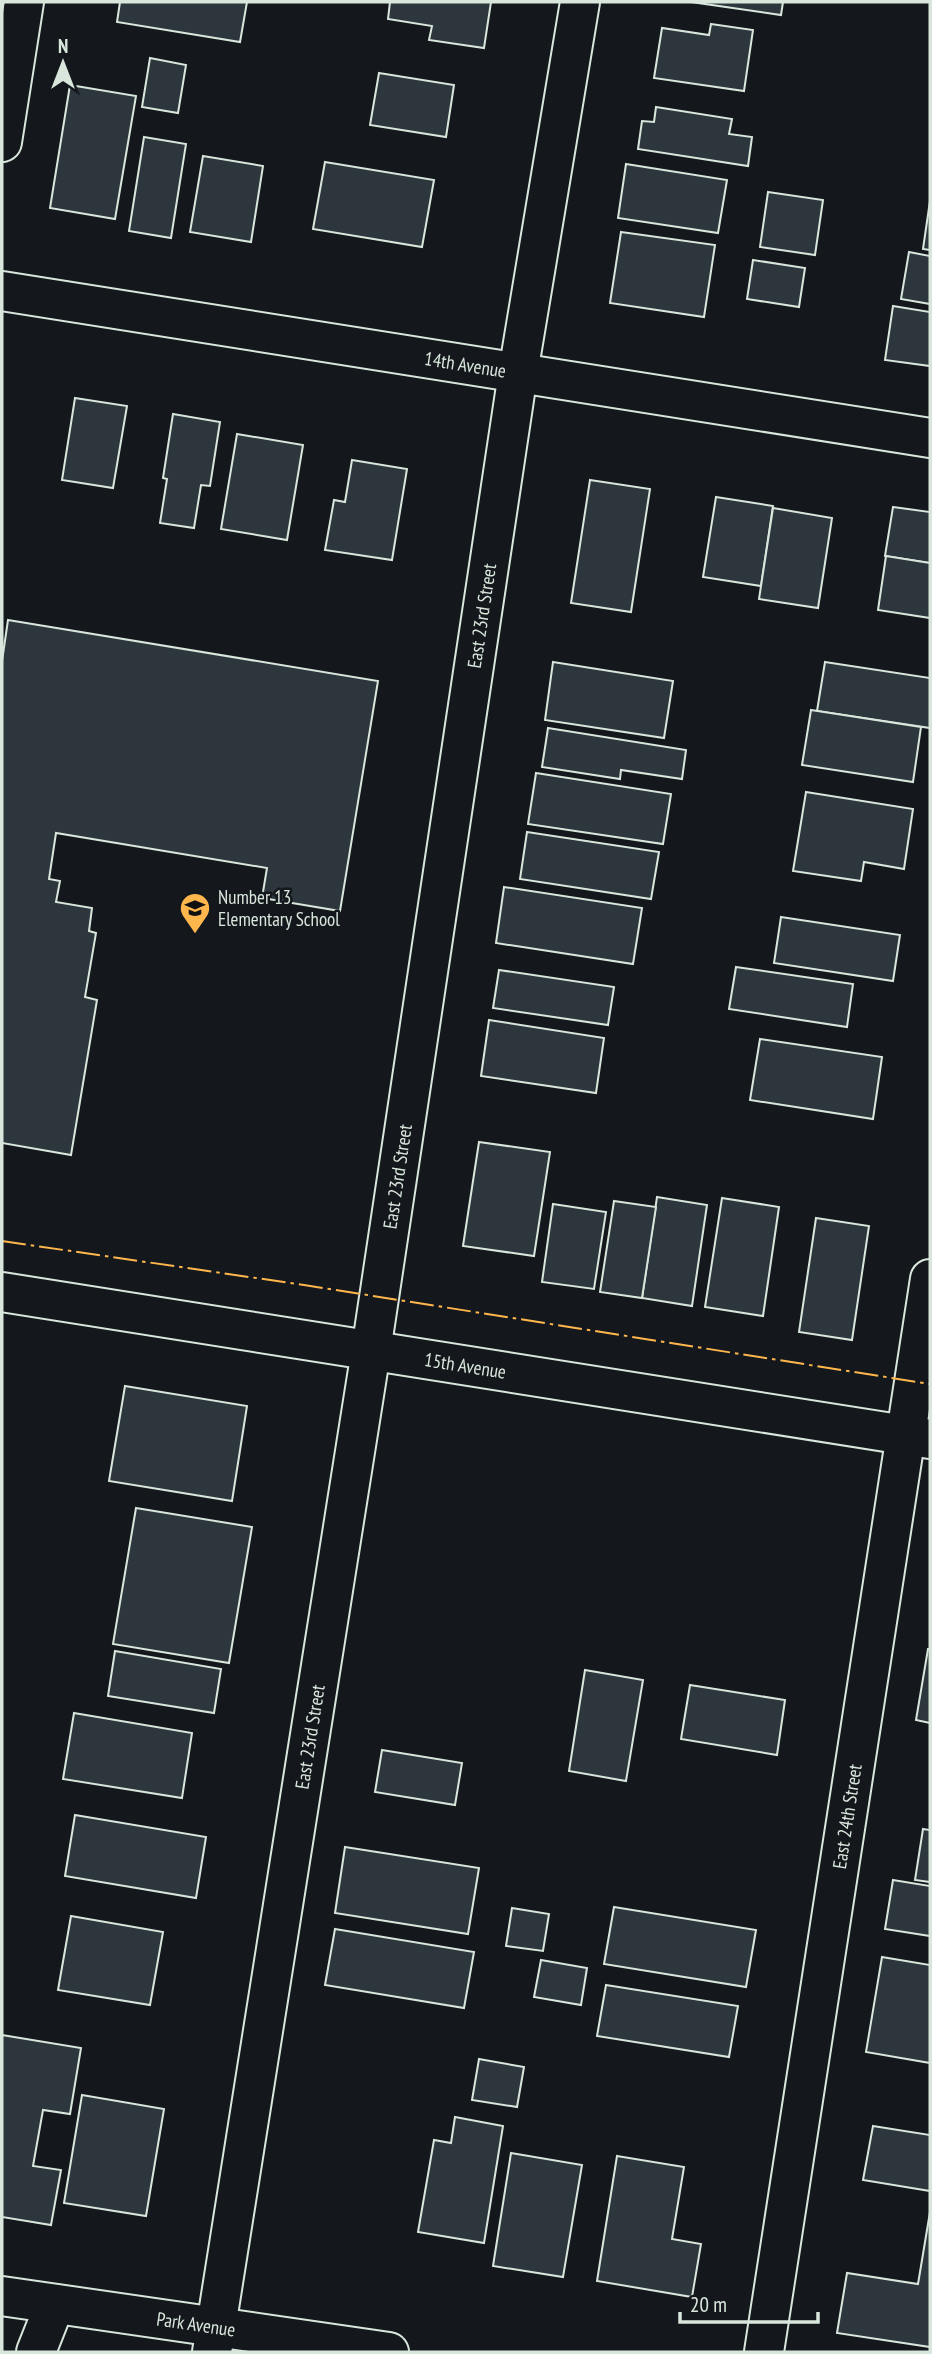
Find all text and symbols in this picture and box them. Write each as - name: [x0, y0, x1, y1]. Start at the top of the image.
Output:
- north arrow: [28, 28, 98, 98]
- text: N: [58, 34, 68, 58]
- street label: 14th Avenue: [423, 346, 508, 383]
- street label: East 23rd Street: [462, 561, 501, 670]
- place label: Number 13 Elementary School: [218, 885, 340, 931]
- school or university icon: Number 13 Elementary School: [178, 891, 212, 935]
- street label: East 23rd Street: [378, 1122, 417, 1230]
- street label: 15th Avenue: [423, 1347, 508, 1384]
- street label: East 23rd Street: [290, 1682, 330, 1791]
- street label: East 24th Street: [827, 1762, 867, 1870]
- scale bar: [680, 2280, 818, 2324]
- text: 20 m: [690, 2291, 727, 2318]
- street label: Park Avenue: [155, 2307, 237, 2342]

